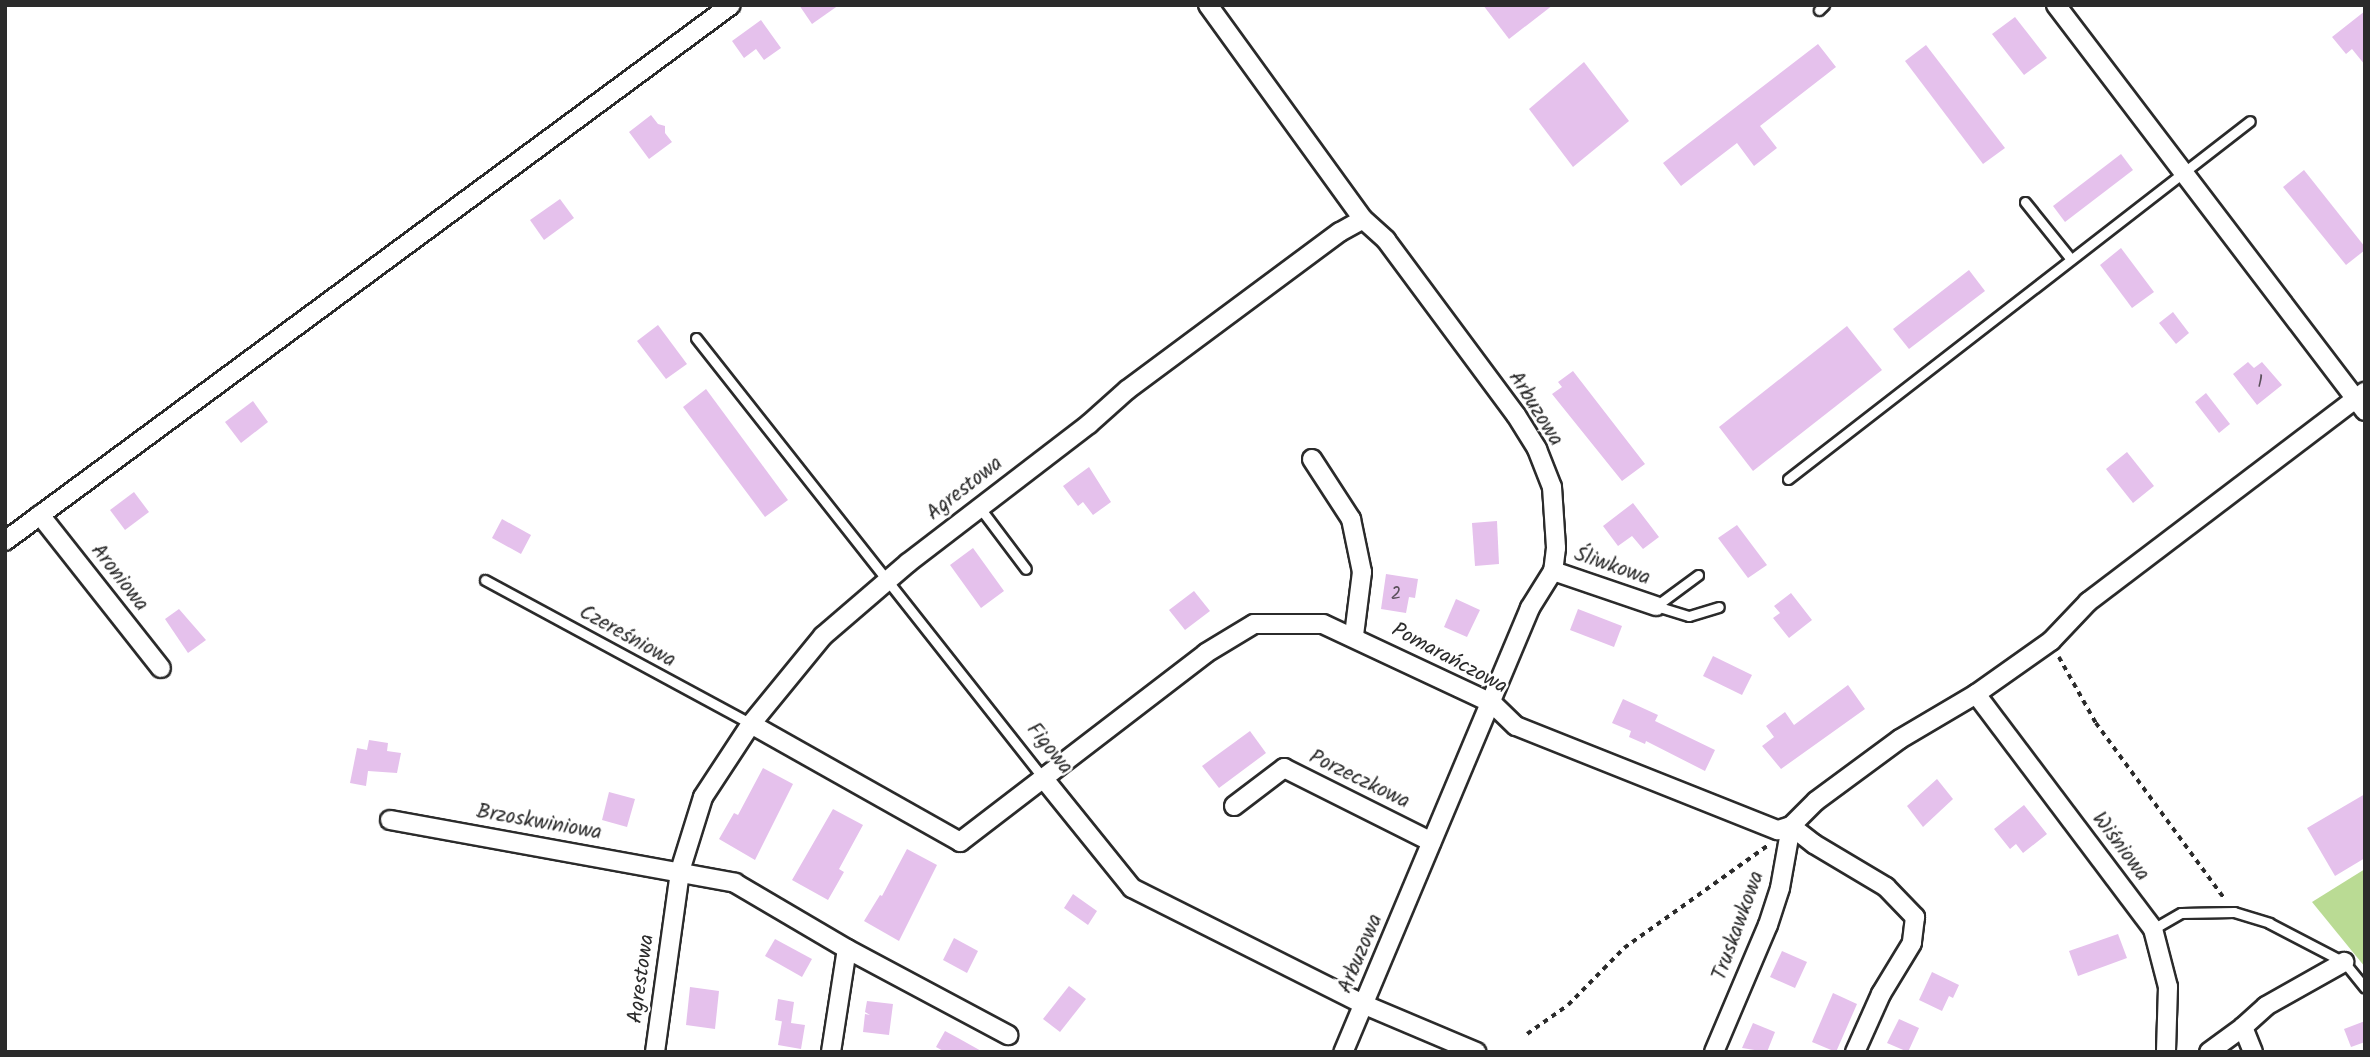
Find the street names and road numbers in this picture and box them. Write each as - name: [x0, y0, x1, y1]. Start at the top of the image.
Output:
- street label: Arbuzowa: [1502, 367, 1568, 451]
- street label: Agrestowa: [922, 451, 1008, 527]
- street label: Aroniowa: [85, 539, 153, 617]
- street label: Śliwkowa: [1571, 542, 1653, 592]
- street label: Czereśniowa: [574, 600, 680, 674]
- street label: Pomarańczowa: [1387, 618, 1511, 700]
- street label: Figowa: [1021, 718, 1077, 780]
- street label: Porzeczkowa: [1305, 745, 1413, 815]
- street label: Brzoskwiniowa: [474, 800, 604, 846]
- street label: Wiśniowa: [2086, 807, 2154, 887]
- street label: Truskawkowa: [1708, 868, 1770, 984]
- street label: Arbuzowa: [1333, 911, 1389, 997]
- street label: Agrestowa: [623, 933, 661, 1025]

